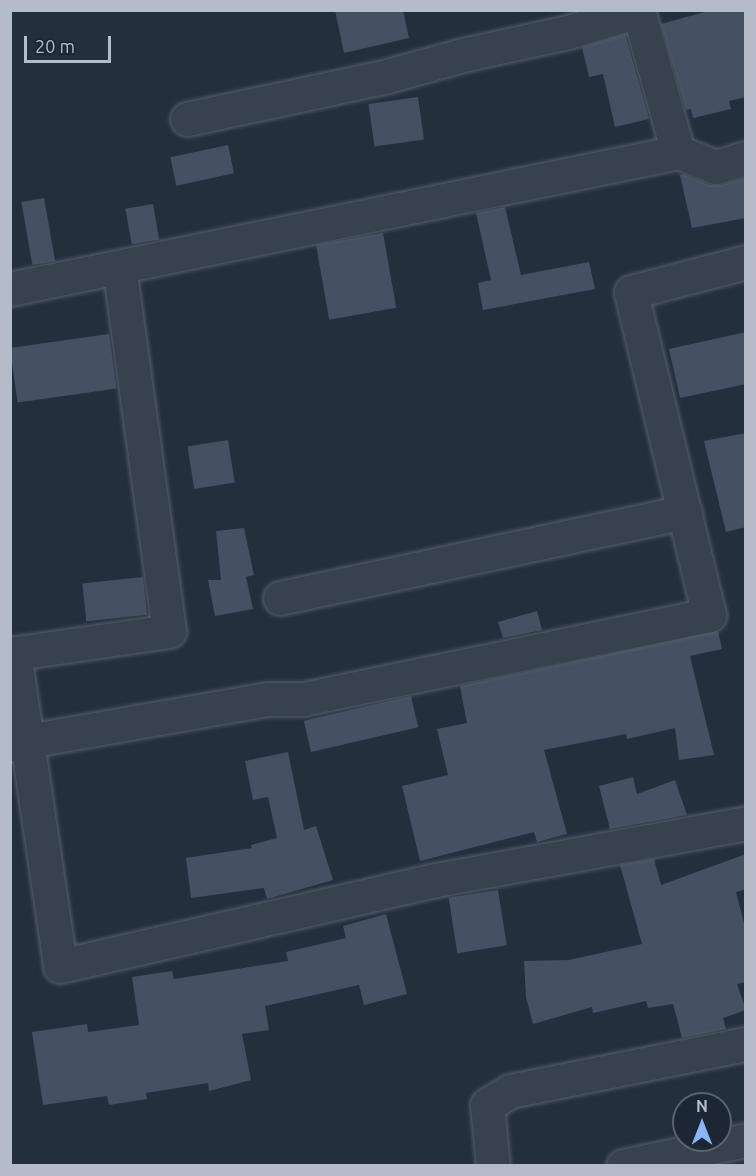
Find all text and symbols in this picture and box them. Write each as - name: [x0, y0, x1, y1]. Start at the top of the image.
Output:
- scale bar: [27, 24, 114, 62]
- text: 20 m: [35, 36, 75, 56]
- north arrow: [672, 1092, 732, 1152]
- text: N: [696, 1097, 708, 1115]

